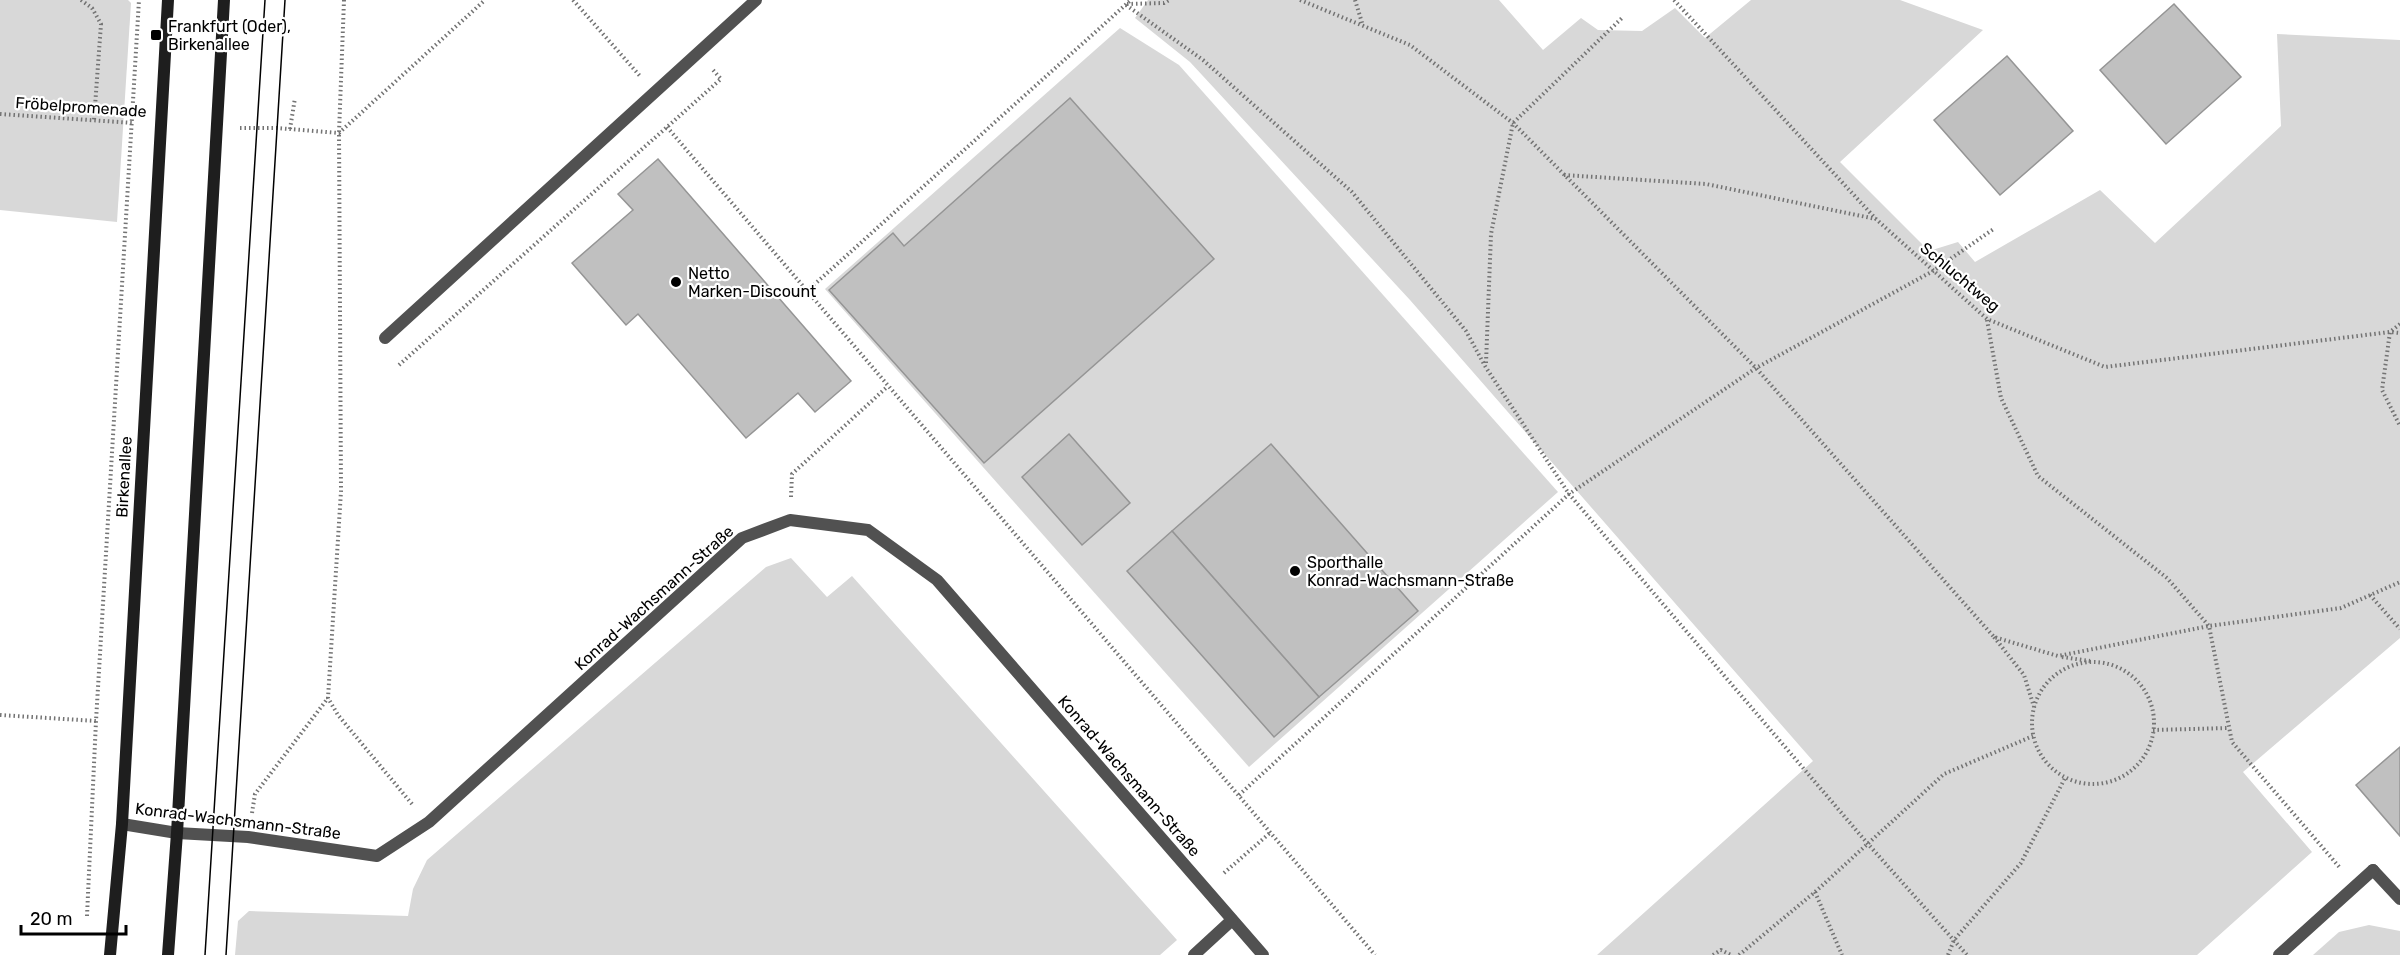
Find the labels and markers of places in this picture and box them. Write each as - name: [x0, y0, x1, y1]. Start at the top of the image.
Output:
- place label: Frankfurt (Oder), Birkenallee: [168, 17, 291, 54]
- marker: Frankfurt (Oder), Birkenallee: [149, 28, 163, 42]
- place label: Netto Marken-Discount: [688, 264, 816, 301]
- marker: Netto Marken-Discount: [669, 275, 683, 289]
- place label: Sporthalle Konrad-Wachsmann-Straße: [1307, 553, 1514, 590]
- marker: Sporthalle Konrad-Wachsmann-Straße: [1288, 564, 1302, 578]

